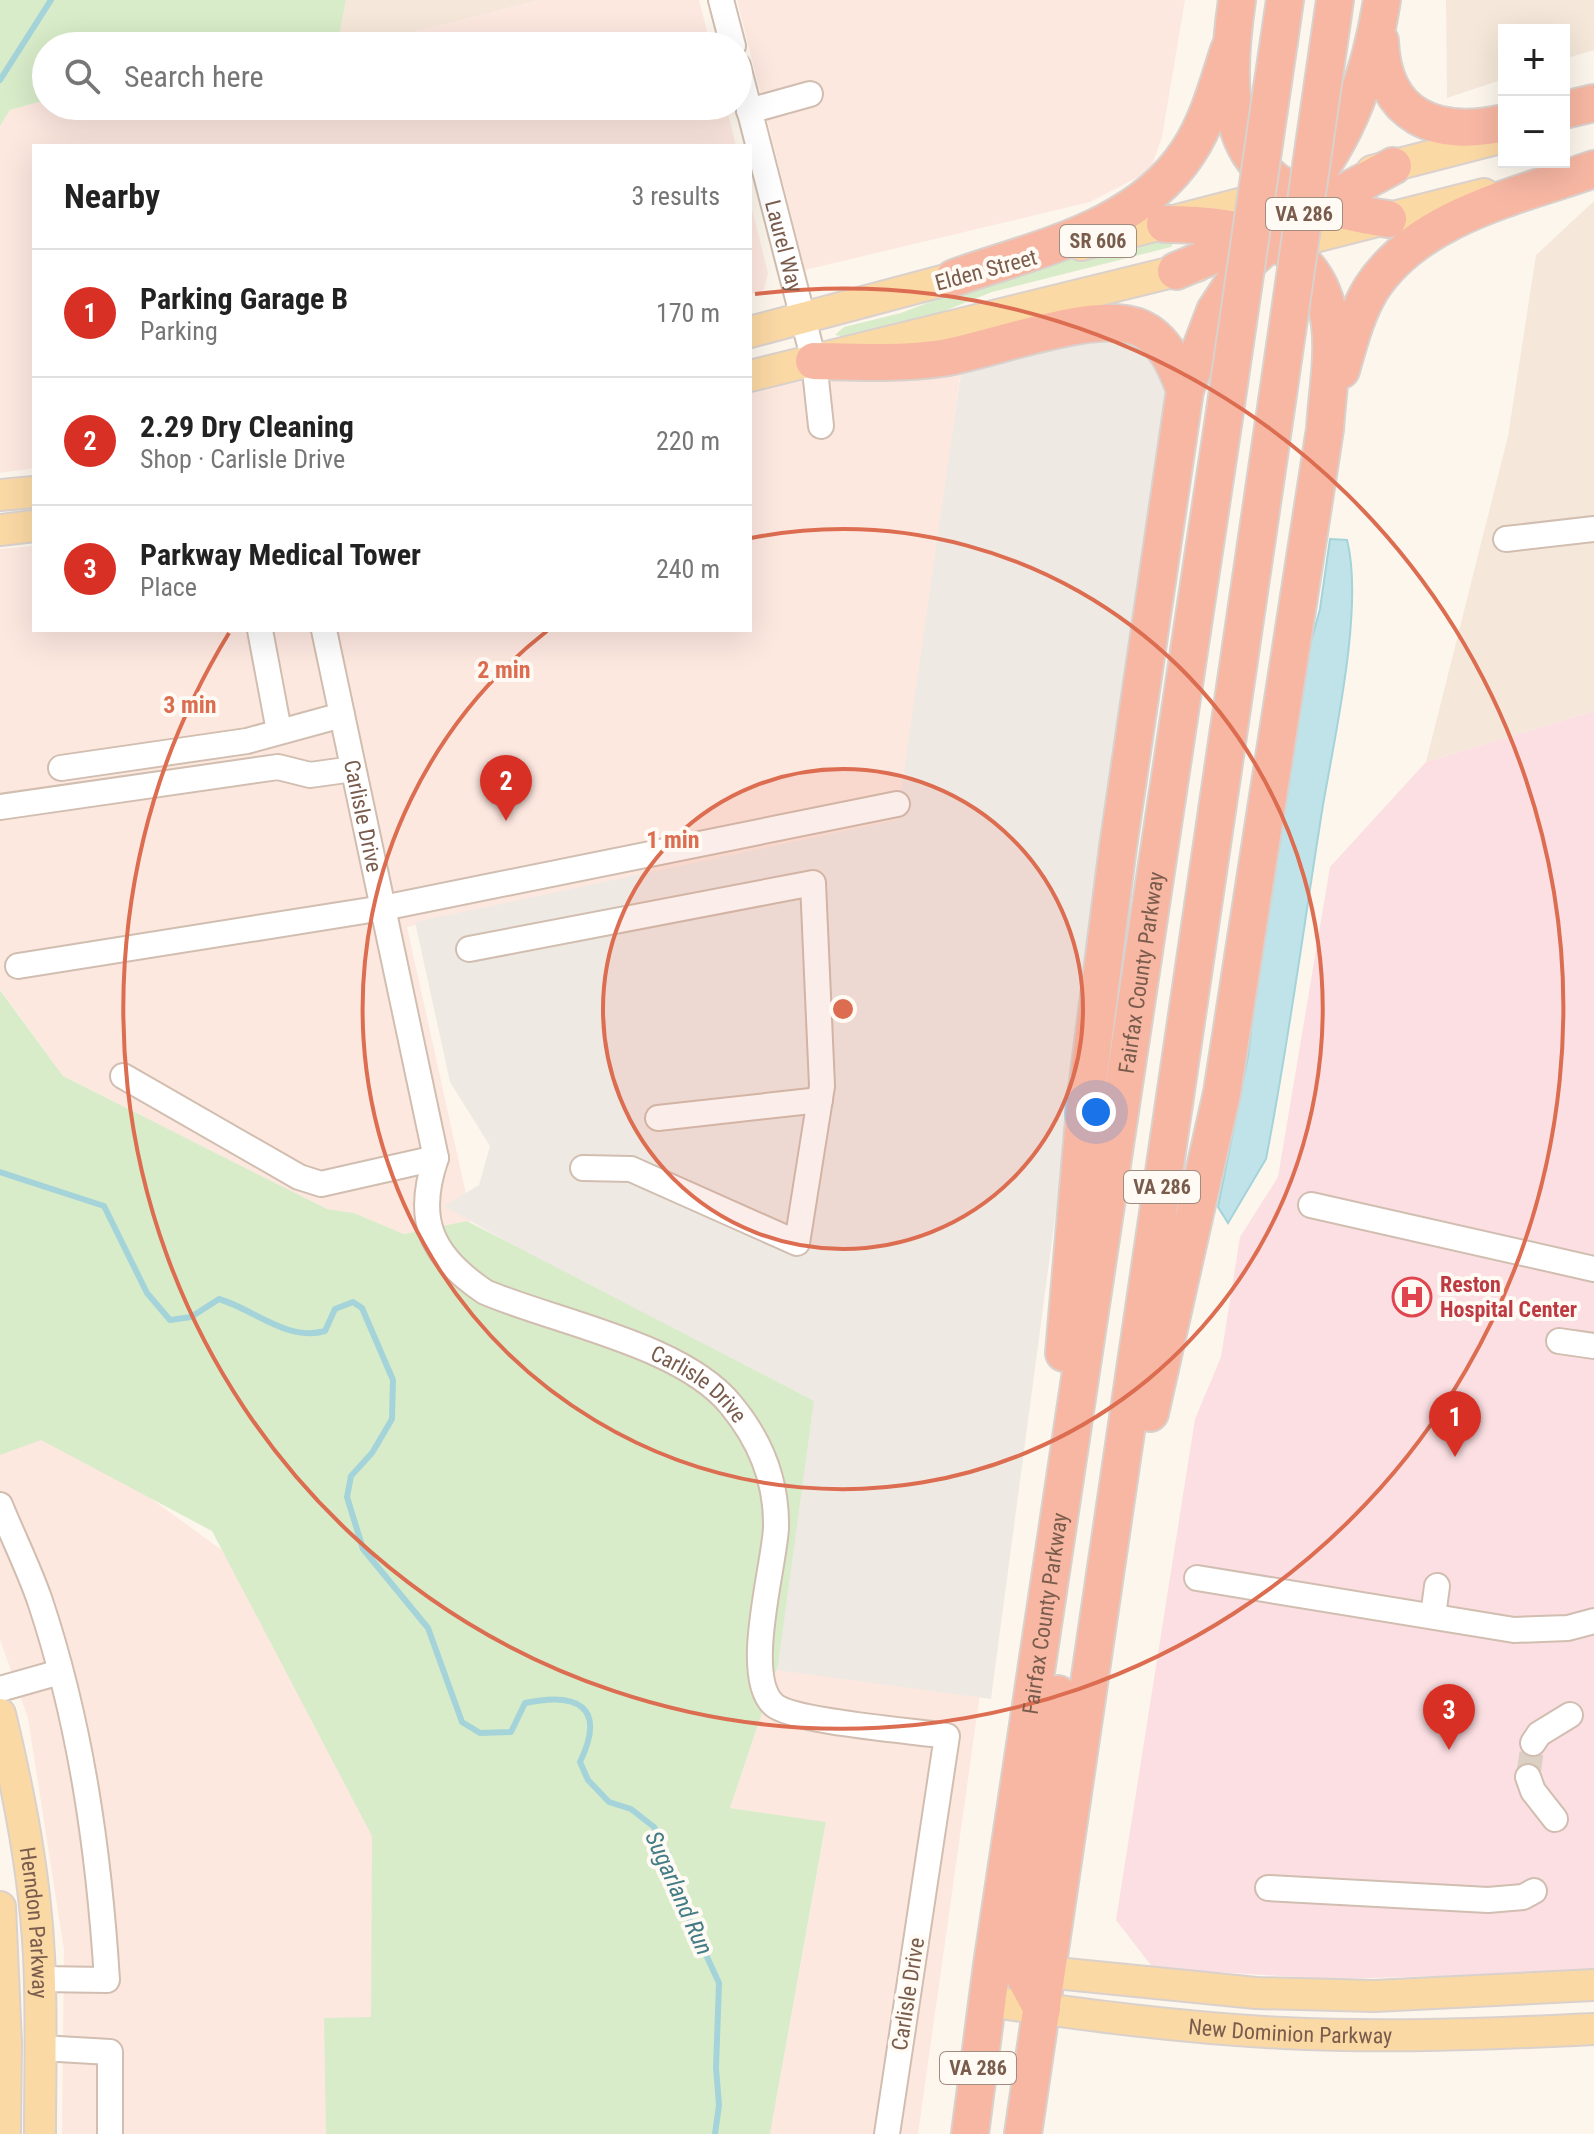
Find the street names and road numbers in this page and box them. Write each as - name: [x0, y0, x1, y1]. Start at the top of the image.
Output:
- street label: Laurel Way: [761, 197, 808, 295]
- road number: VA 286: [1266, 198, 1342, 230]
- road number: SR 606: [1060, 225, 1136, 257]
- street label: Elden Street: [932, 244, 1040, 296]
- street label: Carlisle Drive: [339, 757, 388, 874]
- street label: Fairfax County Parkway: [1113, 870, 1168, 1075]
- road number: VA 286: [1124, 1171, 1200, 1203]
- street label: Carlisle Drive: [647, 1340, 752, 1427]
- street label: Fairfax County Parkway: [1017, 1511, 1072, 1716]
- street label: Herndon Parkway: [15, 1845, 53, 1999]
- street label: Carlisle Drive: [887, 1936, 929, 2052]
- street label: New Dominion Parkway: [1187, 2014, 1392, 2048]
- road number: VA 286: [940, 2052, 1016, 2084]

